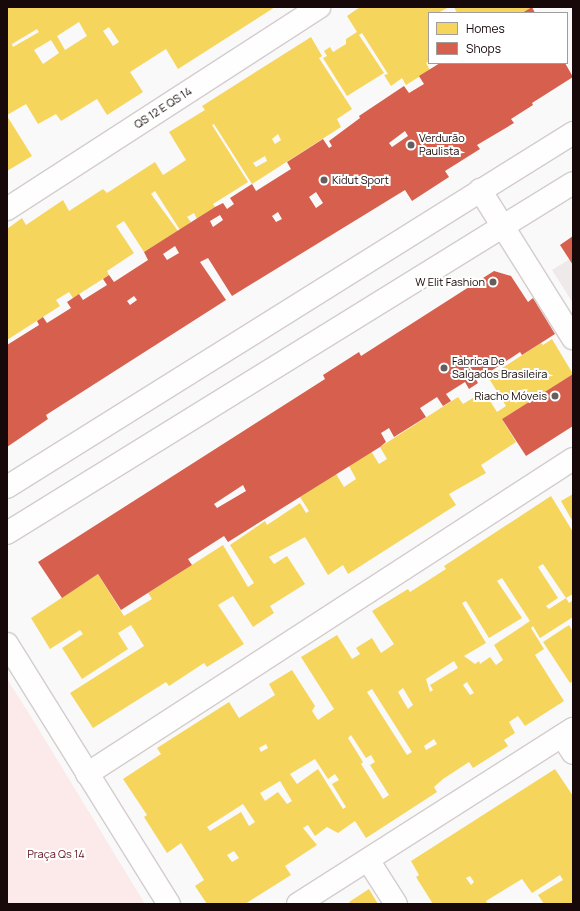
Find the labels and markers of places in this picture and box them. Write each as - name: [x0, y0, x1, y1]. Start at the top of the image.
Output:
- place label: Verdurão Paulista: [419, 132, 465, 158]
- marker: Verdurão Paulista: [406, 140, 416, 150]
- place label: Kidut Sport: [332, 173, 389, 187]
- marker: Kidut Sport: [319, 175, 329, 185]
- place label: W Elit Fashion: [415, 275, 485, 289]
- marker: W Elit Fashion: [488, 277, 498, 287]
- place label: Fabrica De Salgados Brasileira: [452, 355, 547, 381]
- marker: Fabrica De Salgados Brasileira: [439, 363, 449, 373]
- place label: Riacho Móveis: [474, 389, 547, 403]
- marker: Riacho Móveis: [550, 391, 560, 401]

